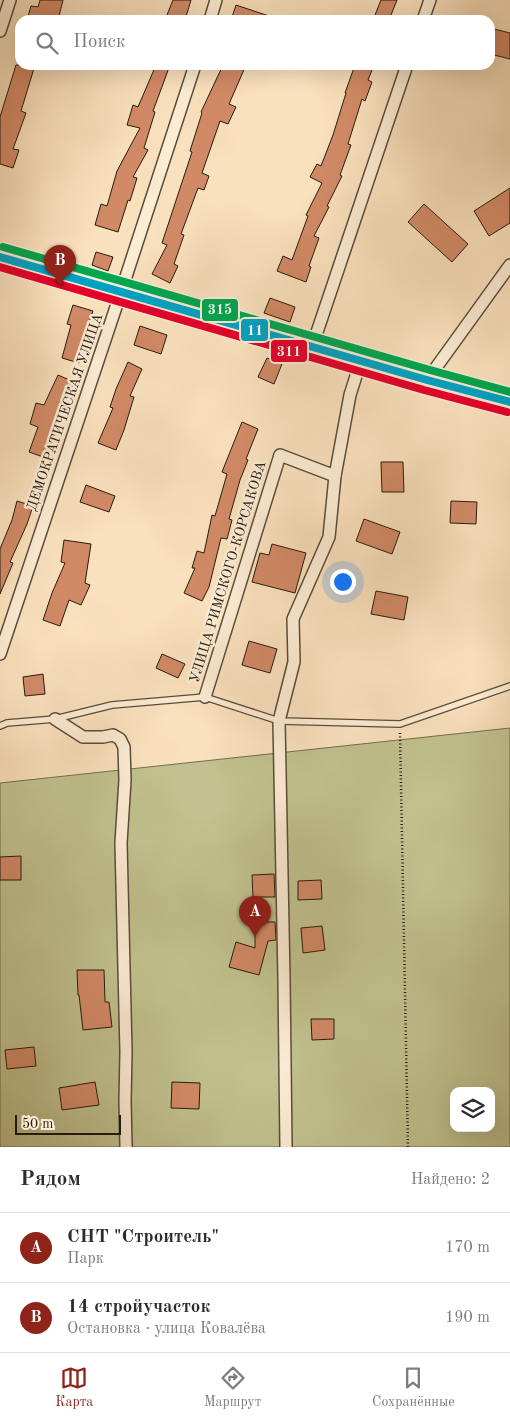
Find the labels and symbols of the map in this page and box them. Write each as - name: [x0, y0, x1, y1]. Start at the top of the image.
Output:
- pin: B: [44, 245, 76, 286]
- line badge: 315: [201, 298, 239, 322]
- text: 315: [208, 303, 232, 317]
- street label: ДЕМОКРАТИЧЕСКАЯ УЛИЦА: [25, 311, 106, 513]
- line badge: 11: [240, 318, 269, 342]
- text: 11: [247, 324, 263, 338]
- line badge: 311: [270, 339, 308, 363]
- text: 311: [277, 345, 301, 359]
- street label: УЛИЦА РИМСКОГО-КОРСАКОВА: [188, 459, 269, 685]
- your location: [330, 569, 356, 595]
- pin: A: [239, 896, 271, 937]
- scale bar: [15, 1112, 121, 1135]

